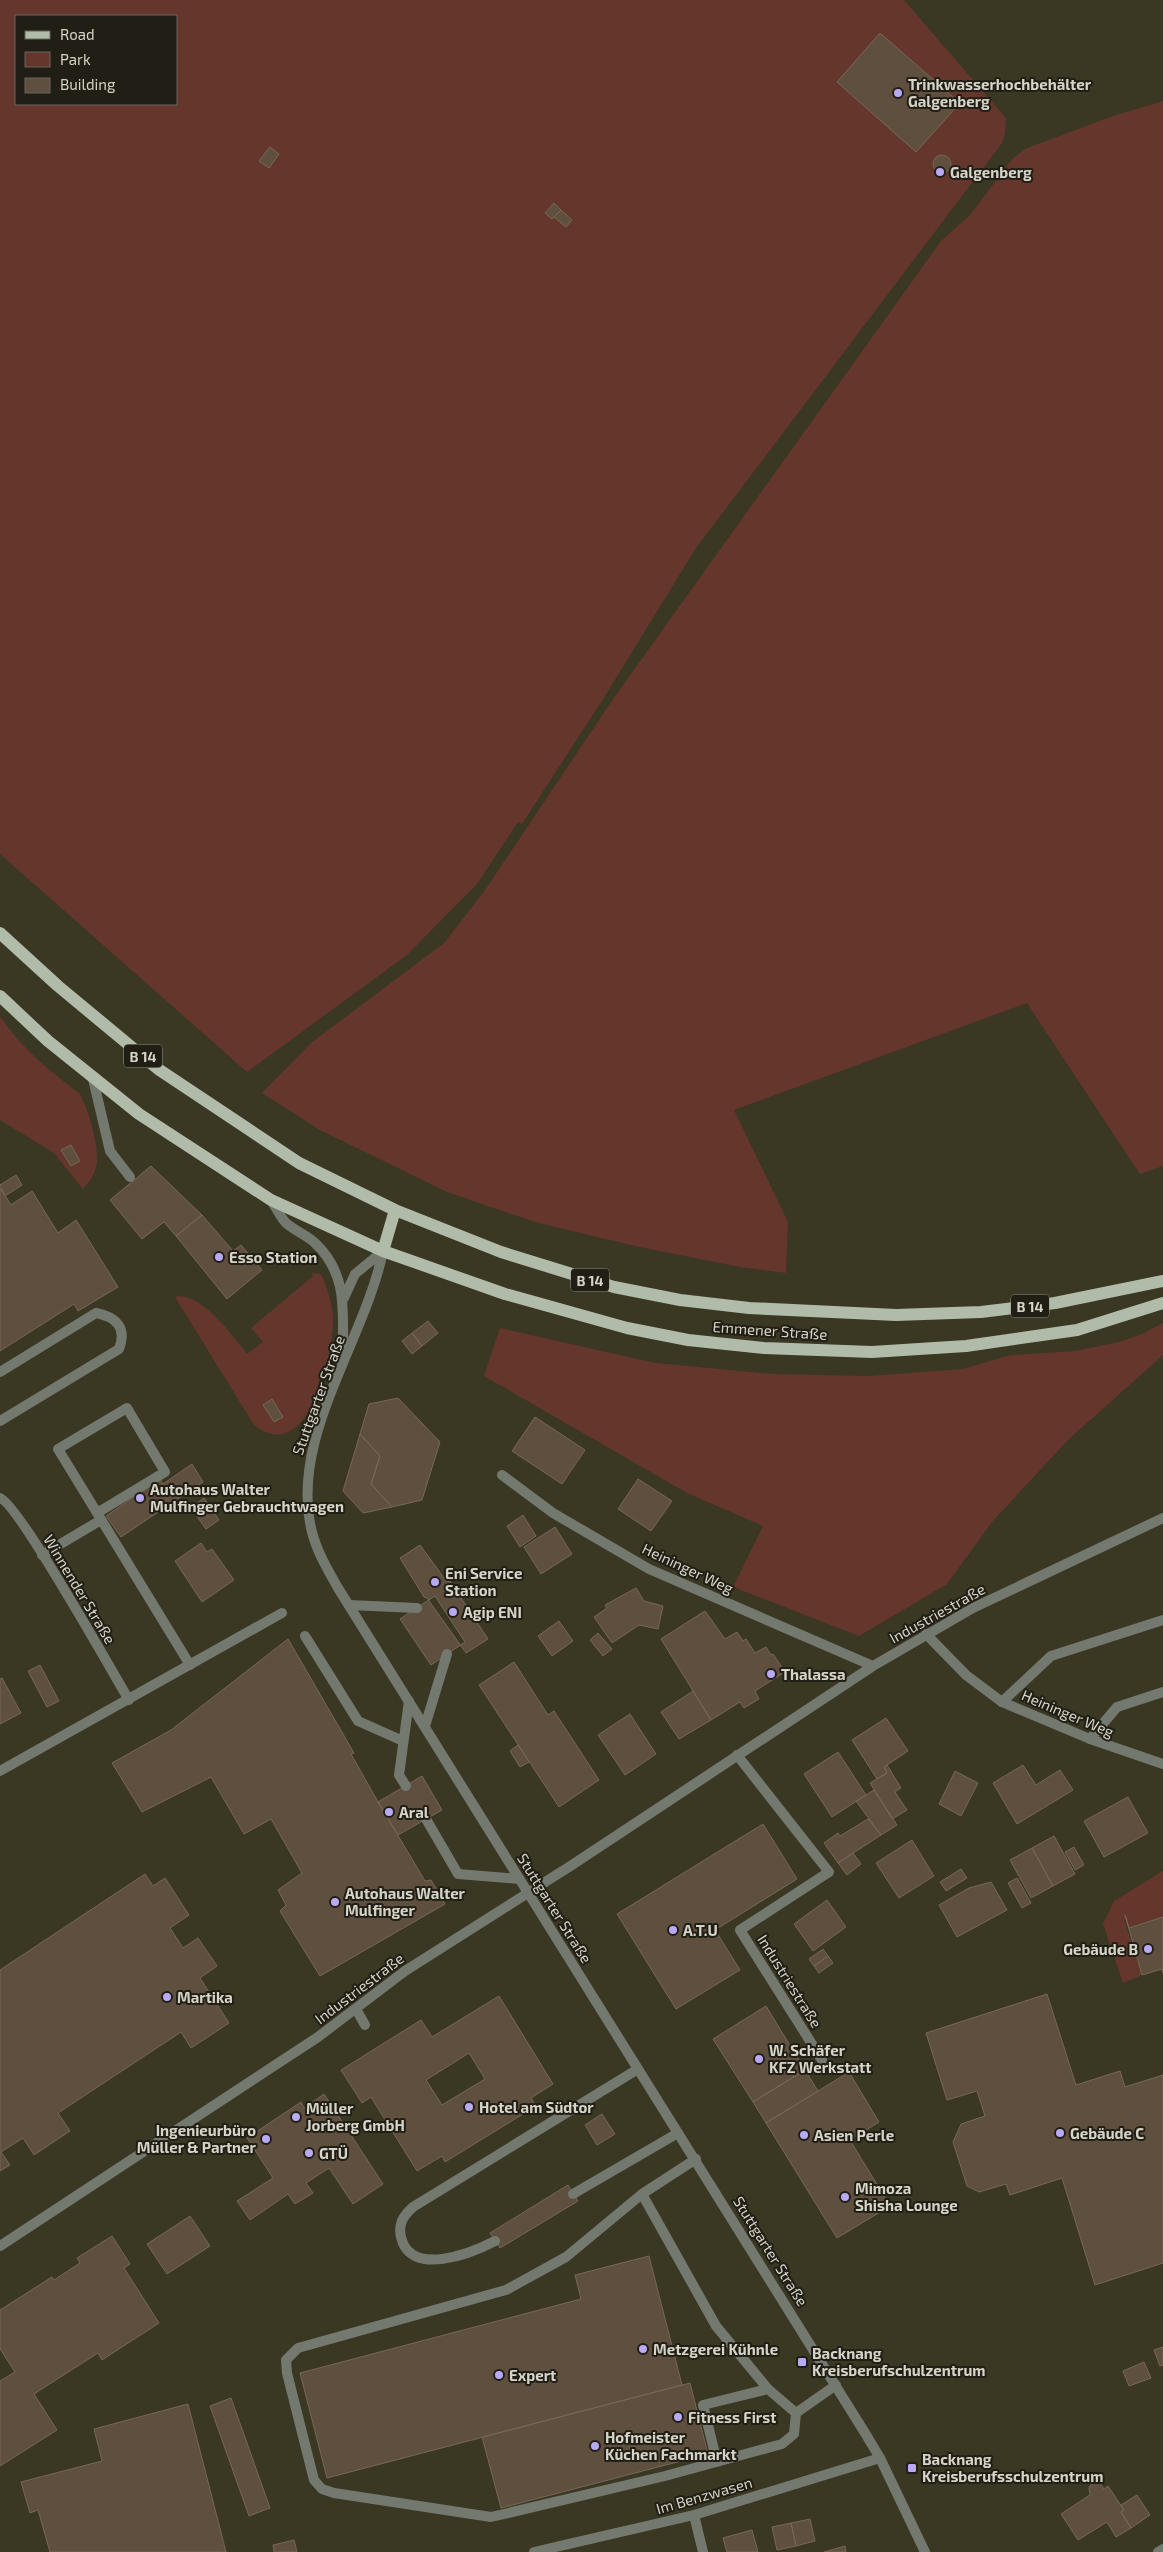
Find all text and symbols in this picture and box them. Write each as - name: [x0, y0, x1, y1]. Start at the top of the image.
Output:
- legend: [15, 15, 178, 105]
- text: Road: [60, 25, 95, 43]
- text: Park: [60, 50, 91, 68]
- text: Building: [60, 75, 116, 93]
- place label: Trinkwasserhochbehälter Galgenberg: [908, 75, 1092, 110]
- marker: Trinkwasserhochbehälter Galgenberg: [892, 87, 904, 99]
- place label: Galgenberg: [950, 163, 1032, 181]
- marker: Galgenberg: [934, 166, 946, 178]
- road number: B 14: [124, 1044, 162, 1068]
- place label: Esso Station: [229, 1248, 317, 1266]
- marker: Esso Station: [213, 1251, 225, 1263]
- road number: B 14: [571, 1268, 609, 1292]
- road number: B 14: [1011, 1294, 1049, 1318]
- street label: Emmener Straße: [712, 1317, 828, 1343]
- street label: Stuttgarter Straße: [288, 1333, 348, 1457]
- place label: Autohaus Walter Mulfinger Gebrauchtwagen: [150, 1480, 344, 1515]
- marker: Autohaus Walter Mulfinger Gebrauchtwagen: [134, 1492, 146, 1504]
- street label: Winnender Straße: [40, 1531, 120, 1647]
- street label: Heininger Weg: [640, 1539, 737, 1597]
- place label: Eni Service Station: [445, 1564, 522, 1599]
- marker: Eni Service Station: [429, 1576, 441, 1588]
- street label: Industriestraße: [886, 1579, 988, 1647]
- place label: Agip ENI: [463, 1603, 522, 1621]
- marker: Agip ENI: [447, 1606, 459, 1618]
- place label: Thalassa: [781, 1665, 846, 1683]
- marker: Thalassa: [765, 1668, 777, 1680]
- street label: Heininger Weg: [1019, 1685, 1117, 1741]
- place label: Aral: [399, 1803, 429, 1821]
- marker: Aral: [383, 1806, 395, 1818]
- street label: Stuttgarter Straße: [514, 1850, 596, 1966]
- place label: Autohaus Walter Mulfinger: [345, 1884, 466, 1919]
- marker: Autohaus Walter Mulfinger: [329, 1896, 341, 1908]
- place label: A.T.U: [683, 1921, 718, 1939]
- marker: A.T.U: [667, 1924, 679, 1936]
- street label: Industriestraße: [754, 1931, 826, 2031]
- place label: Gebäude B: [1063, 1940, 1138, 1958]
- marker: Gebäude B: [1142, 1943, 1154, 1955]
- street label: Industriestraße: [311, 1949, 407, 2027]
- place label: Martika: [177, 1988, 233, 2006]
- marker: Martika: [161, 1991, 173, 2003]
- place label: W. Schäfer KFZ Werkstatt: [769, 2041, 871, 2076]
- marker: W. Schäfer KFZ Werkstatt: [753, 2053, 765, 2065]
- place label: Hotel am Südtor: [479, 2098, 594, 2116]
- place label: Müller Jorberg GmbH: [306, 2099, 405, 2134]
- marker: Hotel am Südtor: [463, 2101, 475, 2113]
- marker: Müller Jorberg GmbH: [290, 2111, 302, 2123]
- place label: Ingenieurbüro Müller & Partner: [137, 2121, 257, 2156]
- place label: Gebäude C: [1070, 2124, 1144, 2142]
- place label: Asien Perle: [814, 2126, 894, 2144]
- marker: Gebäude C: [1054, 2127, 1066, 2139]
- marker: Asien Perle: [798, 2129, 810, 2141]
- marker: Ingenieurbüro Müller & Partner: [260, 2133, 272, 2145]
- place label: GTÜ: [319, 2144, 348, 2162]
- marker: GTÜ: [303, 2147, 315, 2159]
- place label: Mimoza Shisha Lounge: [855, 2179, 958, 2214]
- marker: Mimoza Shisha Lounge: [839, 2191, 851, 2203]
- street label: Stuttgarter Straße: [730, 2193, 812, 2309]
- place label: Metzgerei Kühnle: [653, 2340, 778, 2358]
- marker: Metzgerei Kühnle: [637, 2343, 649, 2355]
- place label: Backnang Kreisberufschulzentrum: [812, 2344, 986, 2379]
- marker: Backnang Kreisberufschulzentrum: [796, 2356, 808, 2368]
- place label: Expert: [509, 2366, 556, 2384]
- marker: Expert: [493, 2369, 505, 2381]
- place label: Fitness First: [688, 2408, 776, 2426]
- marker: Fitness First: [672, 2411, 684, 2423]
- place label: Hofmeister Küchen Fachmarkt: [605, 2428, 737, 2463]
- marker: Hofmeister Küchen Fachmarkt: [589, 2440, 601, 2452]
- place label: Backnang Kreisberufsschulzentrum: [922, 2450, 1103, 2485]
- marker: Backnang Kreisberufsschulzentrum: [906, 2462, 918, 2474]
- street label: Im Benzwasen: [654, 2473, 754, 2517]

